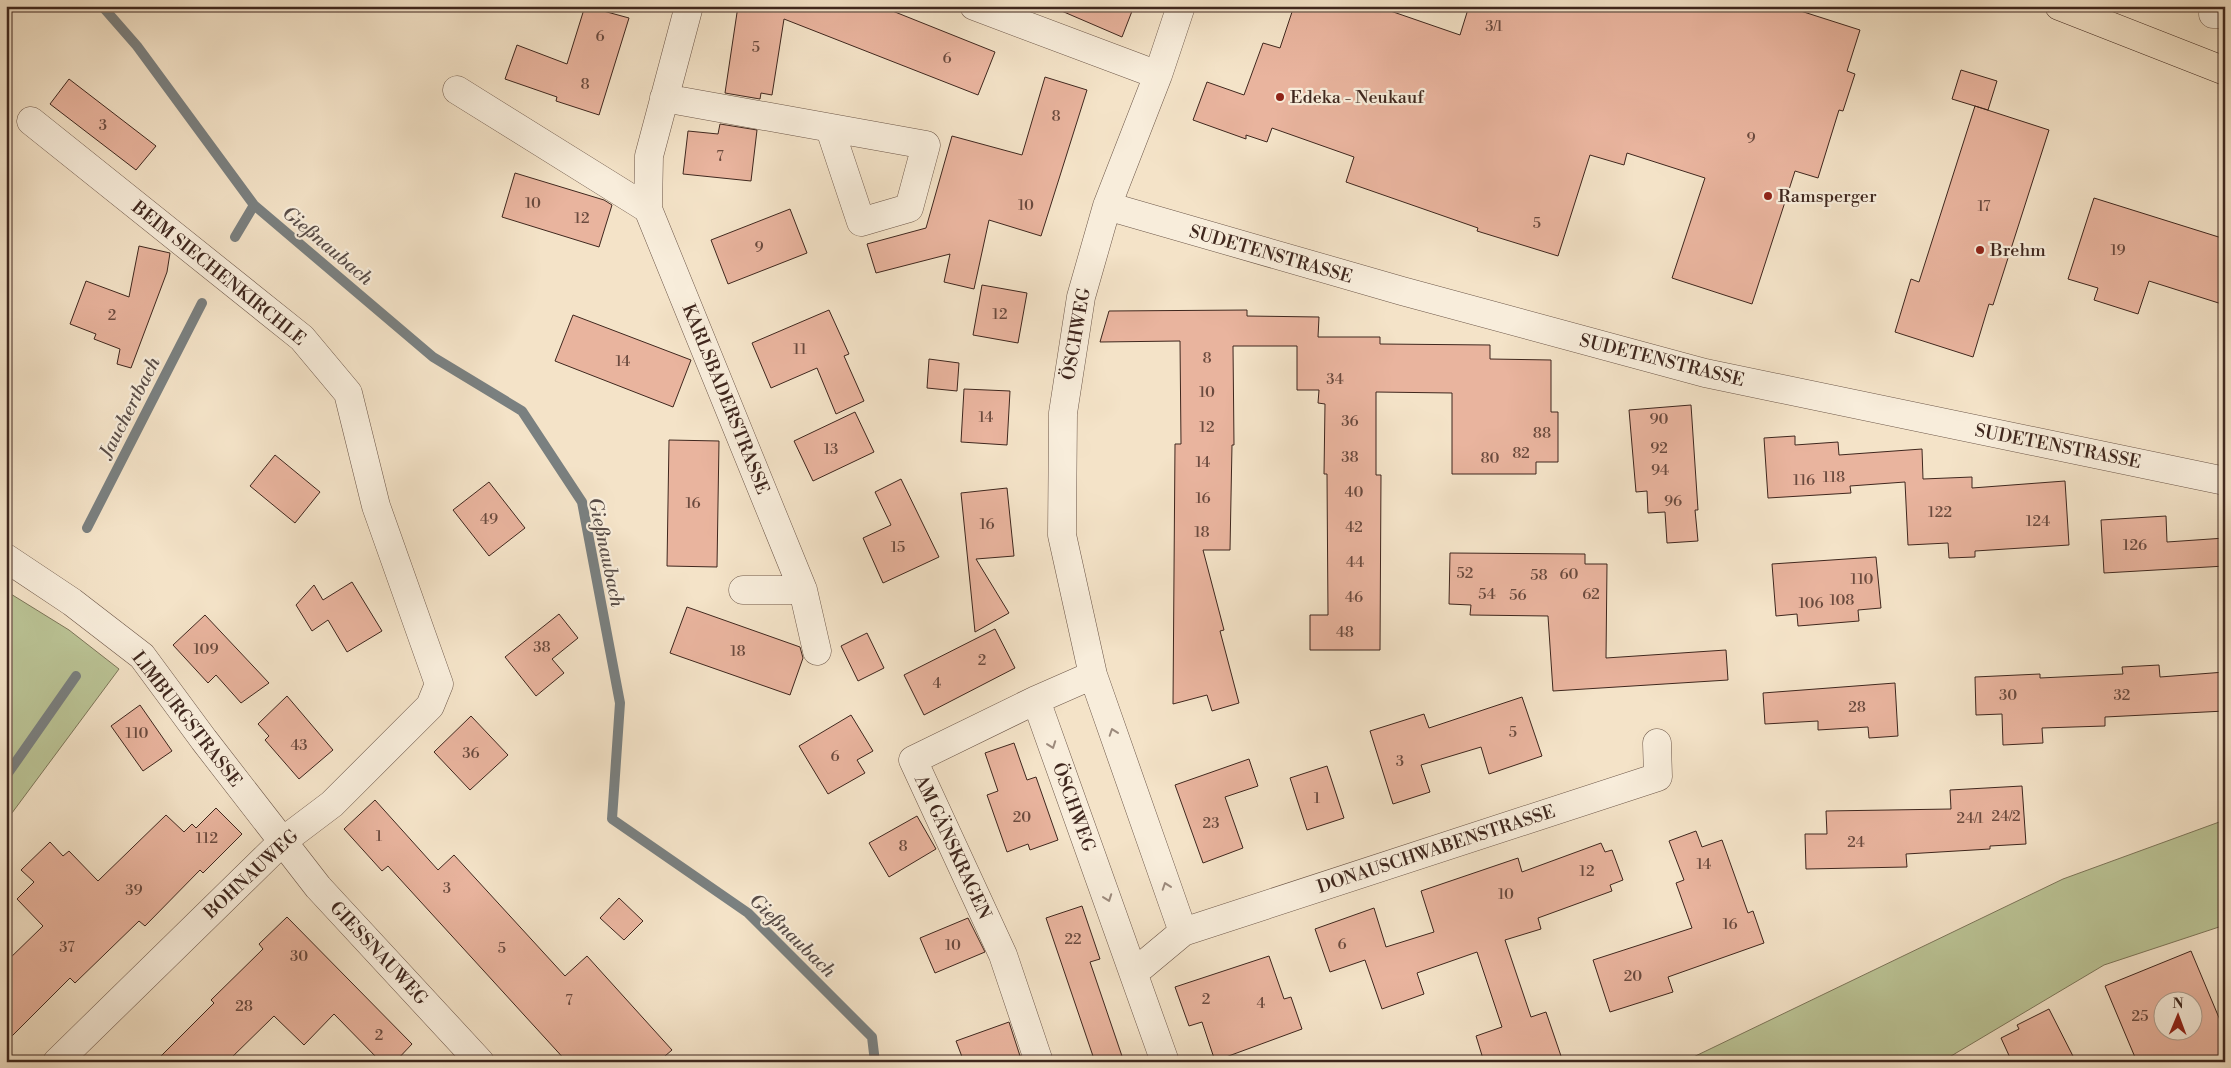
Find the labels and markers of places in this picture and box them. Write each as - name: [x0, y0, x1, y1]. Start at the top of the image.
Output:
- place label: Edeka - Neukauf: [1290, 86, 1425, 109]
- marker: Edeka - Neukauf: [1274, 91, 1286, 103]
- place label: Ramsperger: [1778, 185, 1877, 208]
- marker: Ramsperger: [1762, 190, 1774, 202]
- place label: Brehm: [1989, 239, 2046, 262]
- marker: Brehm: [1974, 244, 1986, 256]

